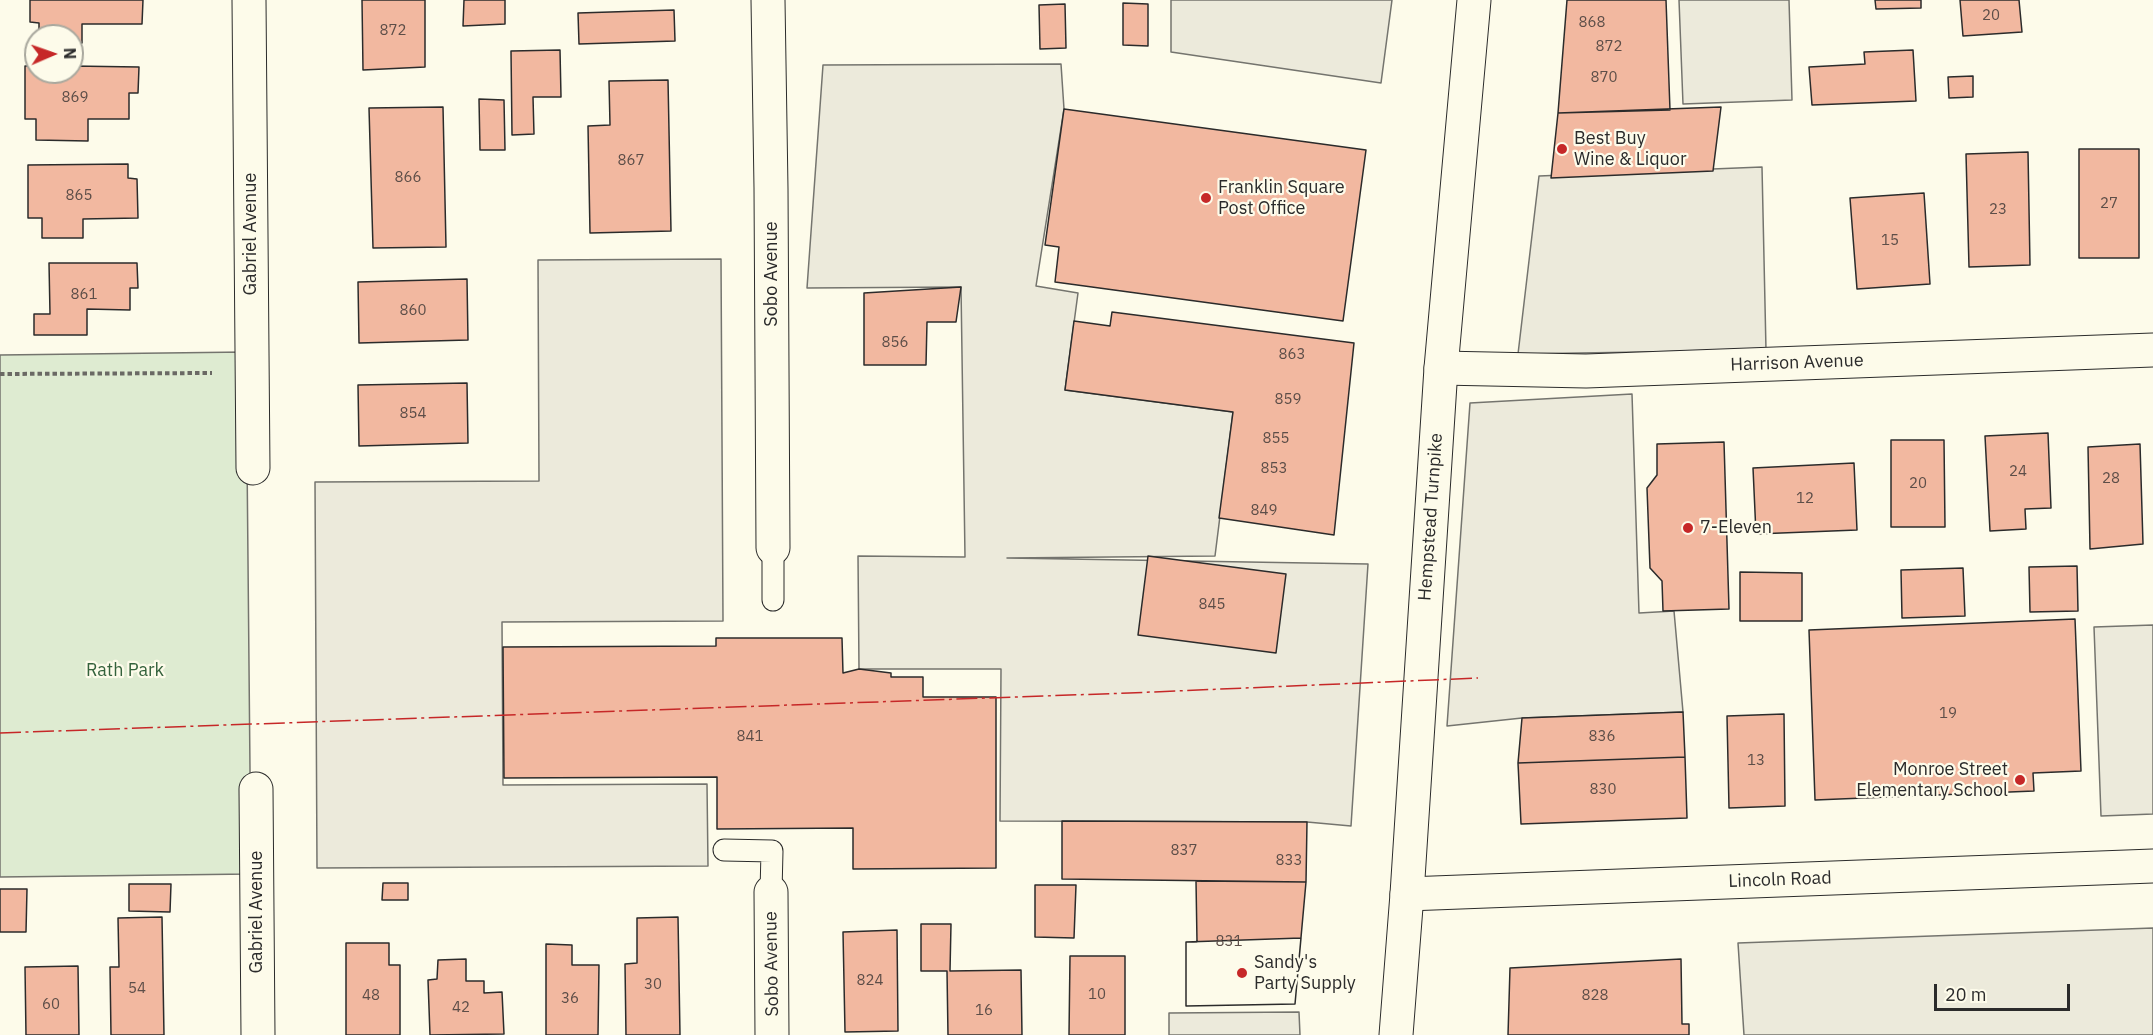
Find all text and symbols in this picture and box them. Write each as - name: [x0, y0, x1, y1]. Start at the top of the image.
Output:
- house number: 20: [1982, 7, 2000, 25]
- house number: 868: [1579, 14, 1605, 32]
- house number: 872: [380, 22, 406, 40]
- north arrow: [24, 24, 84, 84]
- house number: 872: [1596, 38, 1622, 56]
- text: N: [60, 47, 80, 60]
- house number: 870: [1591, 69, 1617, 87]
- house number: 869: [62, 89, 88, 107]
- place label: Best Buy Wine & Liquor: [1574, 128, 1686, 170]
- marker: Best Buy Wine & Liquor: [1555, 142, 1569, 156]
- house number: 867: [618, 152, 644, 170]
- house number: 866: [395, 169, 421, 187]
- street label: Gabriel Avenue: [240, 173, 262, 295]
- place label: Franklin Square Post Office: [1218, 177, 1345, 219]
- house number: 865: [66, 187, 92, 205]
- marker: Franklin Square Post Office: [1199, 191, 1213, 205]
- house number: 27: [2100, 195, 2118, 213]
- house number: 23: [1989, 201, 2007, 219]
- street label: Sobo Avenue: [761, 221, 783, 327]
- house number: 15: [1881, 232, 1899, 250]
- house number: 861: [71, 286, 97, 304]
- house number: 860: [400, 302, 426, 320]
- house number: 856: [882, 334, 908, 352]
- house number: 863: [1279, 346, 1305, 364]
- street label: Harrison Avenue: [1730, 350, 1864, 376]
- house number: 859: [1275, 391, 1301, 409]
- house number: 854: [400, 405, 426, 423]
- house number: 855: [1263, 430, 1289, 448]
- street label: Hempstead Turnpike: [1414, 432, 1448, 602]
- house number: 853: [1261, 460, 1287, 478]
- house number: 24: [2009, 463, 2027, 481]
- house number: 28: [2102, 470, 2120, 488]
- house number: 20: [1909, 475, 1927, 493]
- house number: 12: [1796, 490, 1814, 508]
- house number: 849: [1251, 502, 1277, 520]
- place label: 7-Eleven: [1700, 517, 1772, 539]
- marker: 7-Eleven: [1681, 521, 1695, 535]
- house number: 845: [1199, 596, 1225, 614]
- park label: Rath Park: [86, 660, 164, 682]
- house number: 19: [1939, 705, 1957, 723]
- house number: 841: [737, 728, 763, 746]
- house number: 836: [1589, 728, 1615, 746]
- house number: 13: [1747, 752, 1765, 770]
- place label: Monroe Street Elementary School: [1856, 759, 2008, 802]
- marker: Monroe Street Elementary School: [2013, 773, 2027, 787]
- house number: 830: [1590, 781, 1616, 799]
- house number: 837: [1171, 842, 1197, 860]
- street label: Gabriel Avenue: [246, 851, 268, 973]
- house number: 833: [1276, 852, 1302, 870]
- street label: Lincoln Road: [1728, 867, 1832, 893]
- street label: Sobo Avenue: [760, 911, 784, 1017]
- house number: 831: [1216, 933, 1242, 951]
- place label: Sandy's Party Supply: [1254, 952, 1356, 994]
- marker: Sandy's Party Supply: [1235, 966, 1249, 980]
- house number: 824: [857, 972, 883, 990]
- scale bar: [1937, 972, 2074, 1010]
- house number: 30: [644, 976, 662, 994]
- house number: 54: [128, 980, 146, 998]
- text: 20 m: [1945, 983, 1987, 1006]
- house number: 10: [1088, 986, 1106, 1004]
- house number: 48: [362, 987, 380, 1005]
- house number: 828: [1582, 987, 1608, 1005]
- house number: 36: [561, 990, 579, 1008]
- house number: 60: [42, 996, 60, 1014]
- house number: 42: [452, 999, 470, 1017]
- house number: 16: [975, 1002, 993, 1020]

